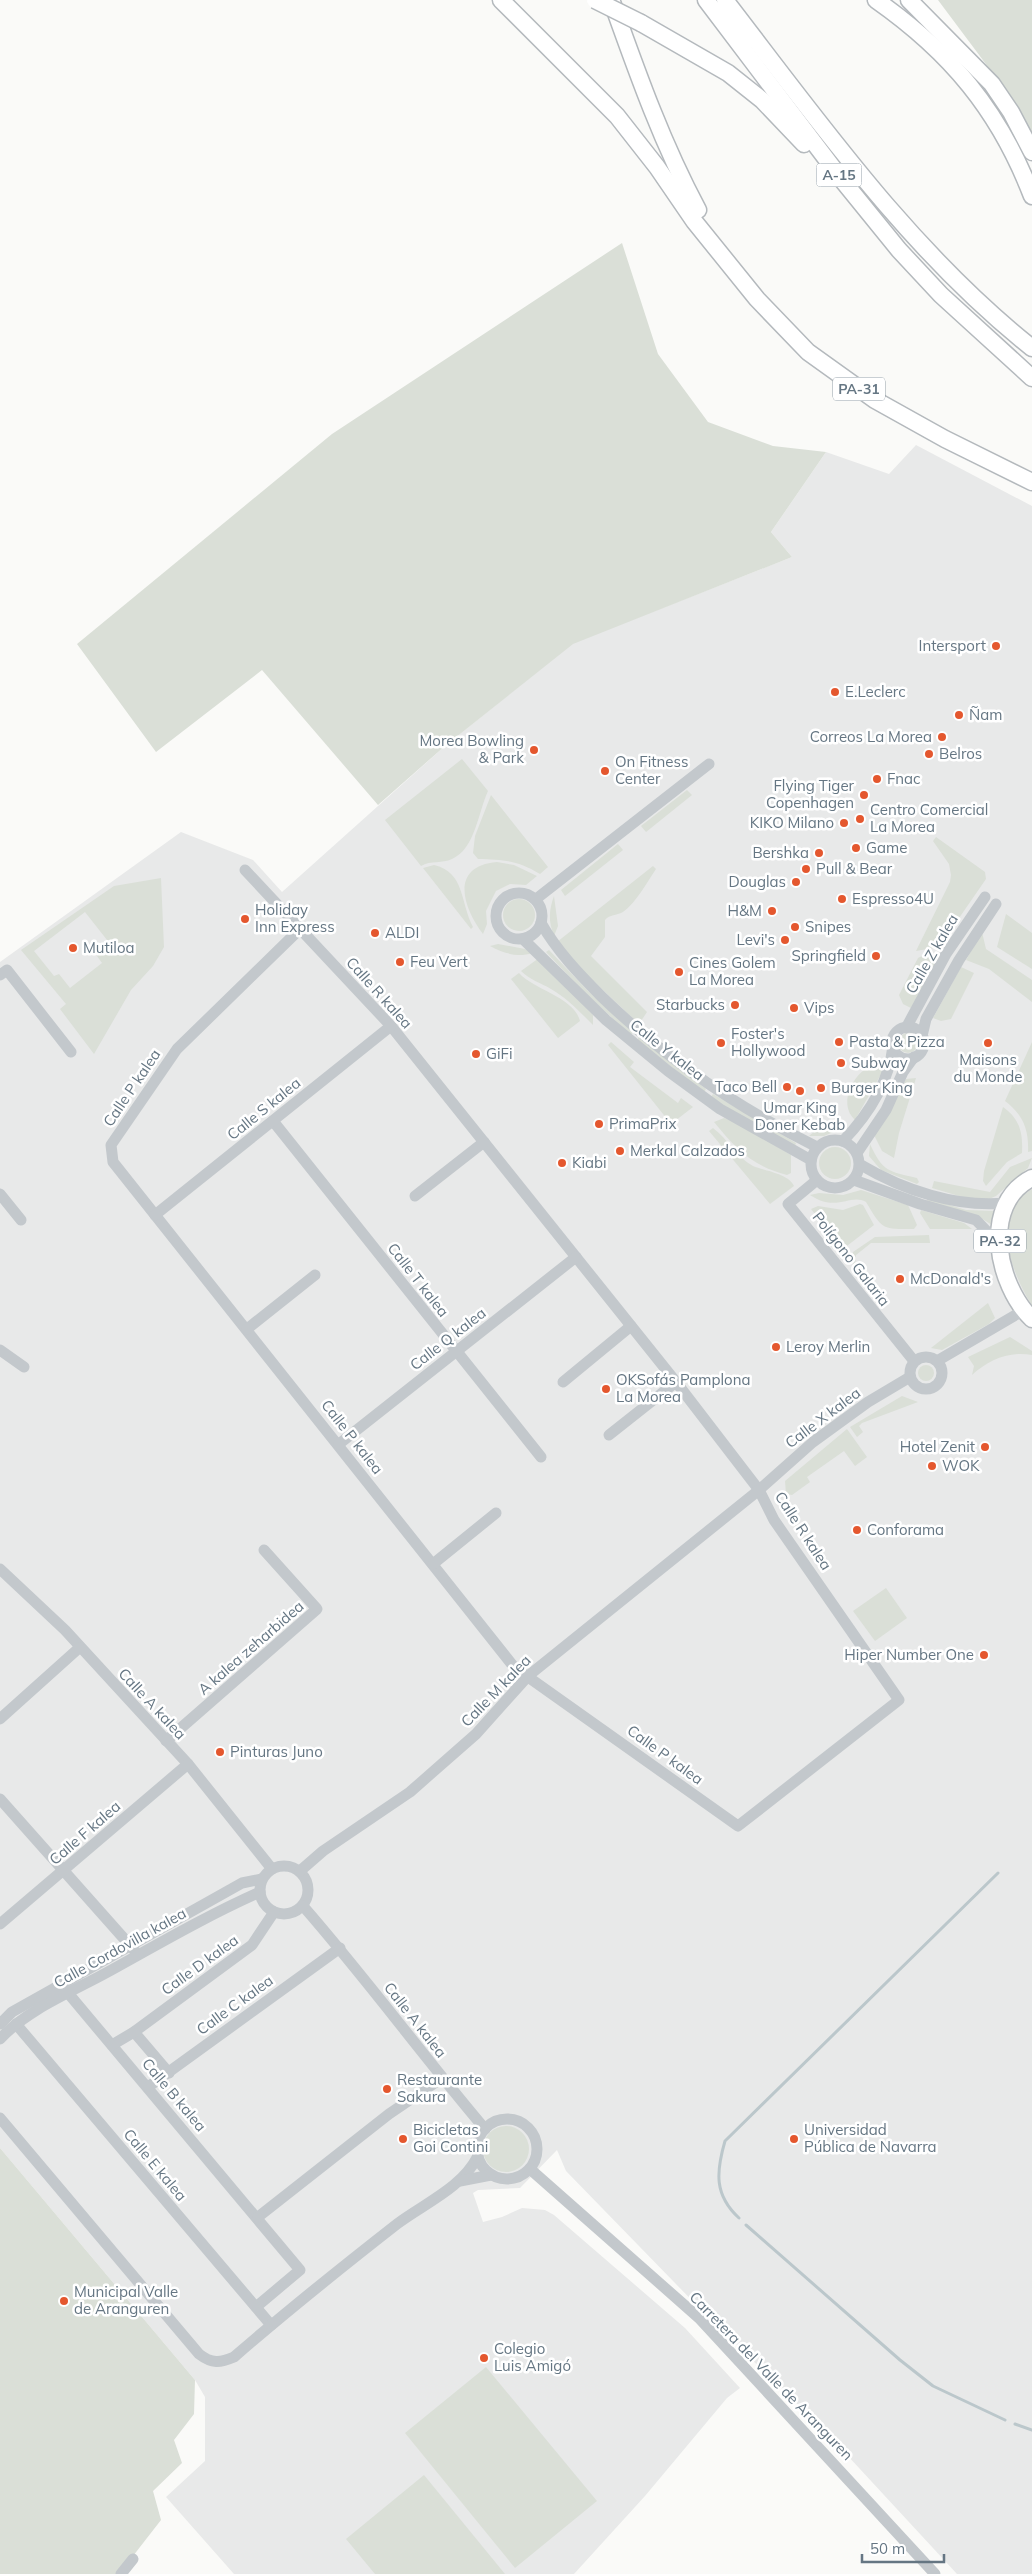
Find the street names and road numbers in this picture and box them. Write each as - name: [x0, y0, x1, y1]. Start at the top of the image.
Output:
- road number: A-15: [816, 164, 862, 186]
- road number: PA-31: [833, 378, 885, 400]
- street label: Calle Z kalea: [901, 911, 962, 997]
- street label: Calle R kalea: [342, 953, 417, 1032]
- street label: Calle Y kalea: [627, 1015, 708, 1084]
- street label: Calle P kalea: [99, 1045, 164, 1130]
- street label: Calle S kalea: [223, 1073, 304, 1144]
- street label: Polígono Galaria: [809, 1208, 894, 1310]
- road number: PA-32: [974, 1230, 1026, 1252]
- street label: Calle T kalea: [384, 1239, 453, 1320]
- street label: Calle Q kalea: [406, 1303, 489, 1374]
- street label: Calle X kalea: [781, 1383, 864, 1452]
- street label: Calle P kalea: [317, 1396, 387, 1478]
- street label: Calle R kalea: [771, 1488, 836, 1574]
- street label: A kalea zeharbidea: [194, 1596, 307, 1699]
- street label: Calle M kalea: [457, 1651, 535, 1730]
- street label: Calle A kalea: [115, 1664, 190, 1743]
- street label: Calle P kalea: [624, 1721, 707, 1789]
- street label: Calle F kalea: [45, 1797, 124, 1869]
- street label: Calle Cordovilla kalea: [50, 1903, 189, 1992]
- street label: Calle D kalea: [157, 1930, 242, 1999]
- street label: Calle C kalea: [193, 1971, 277, 2039]
- street label: Calle A kalea: [380, 1978, 451, 2061]
- street label: Calle B kalea: [138, 2054, 211, 2135]
- street label: Calle E kalea: [120, 2125, 191, 2205]
- street label: Carretera del Valle de Aranguren: [686, 2287, 857, 2464]

